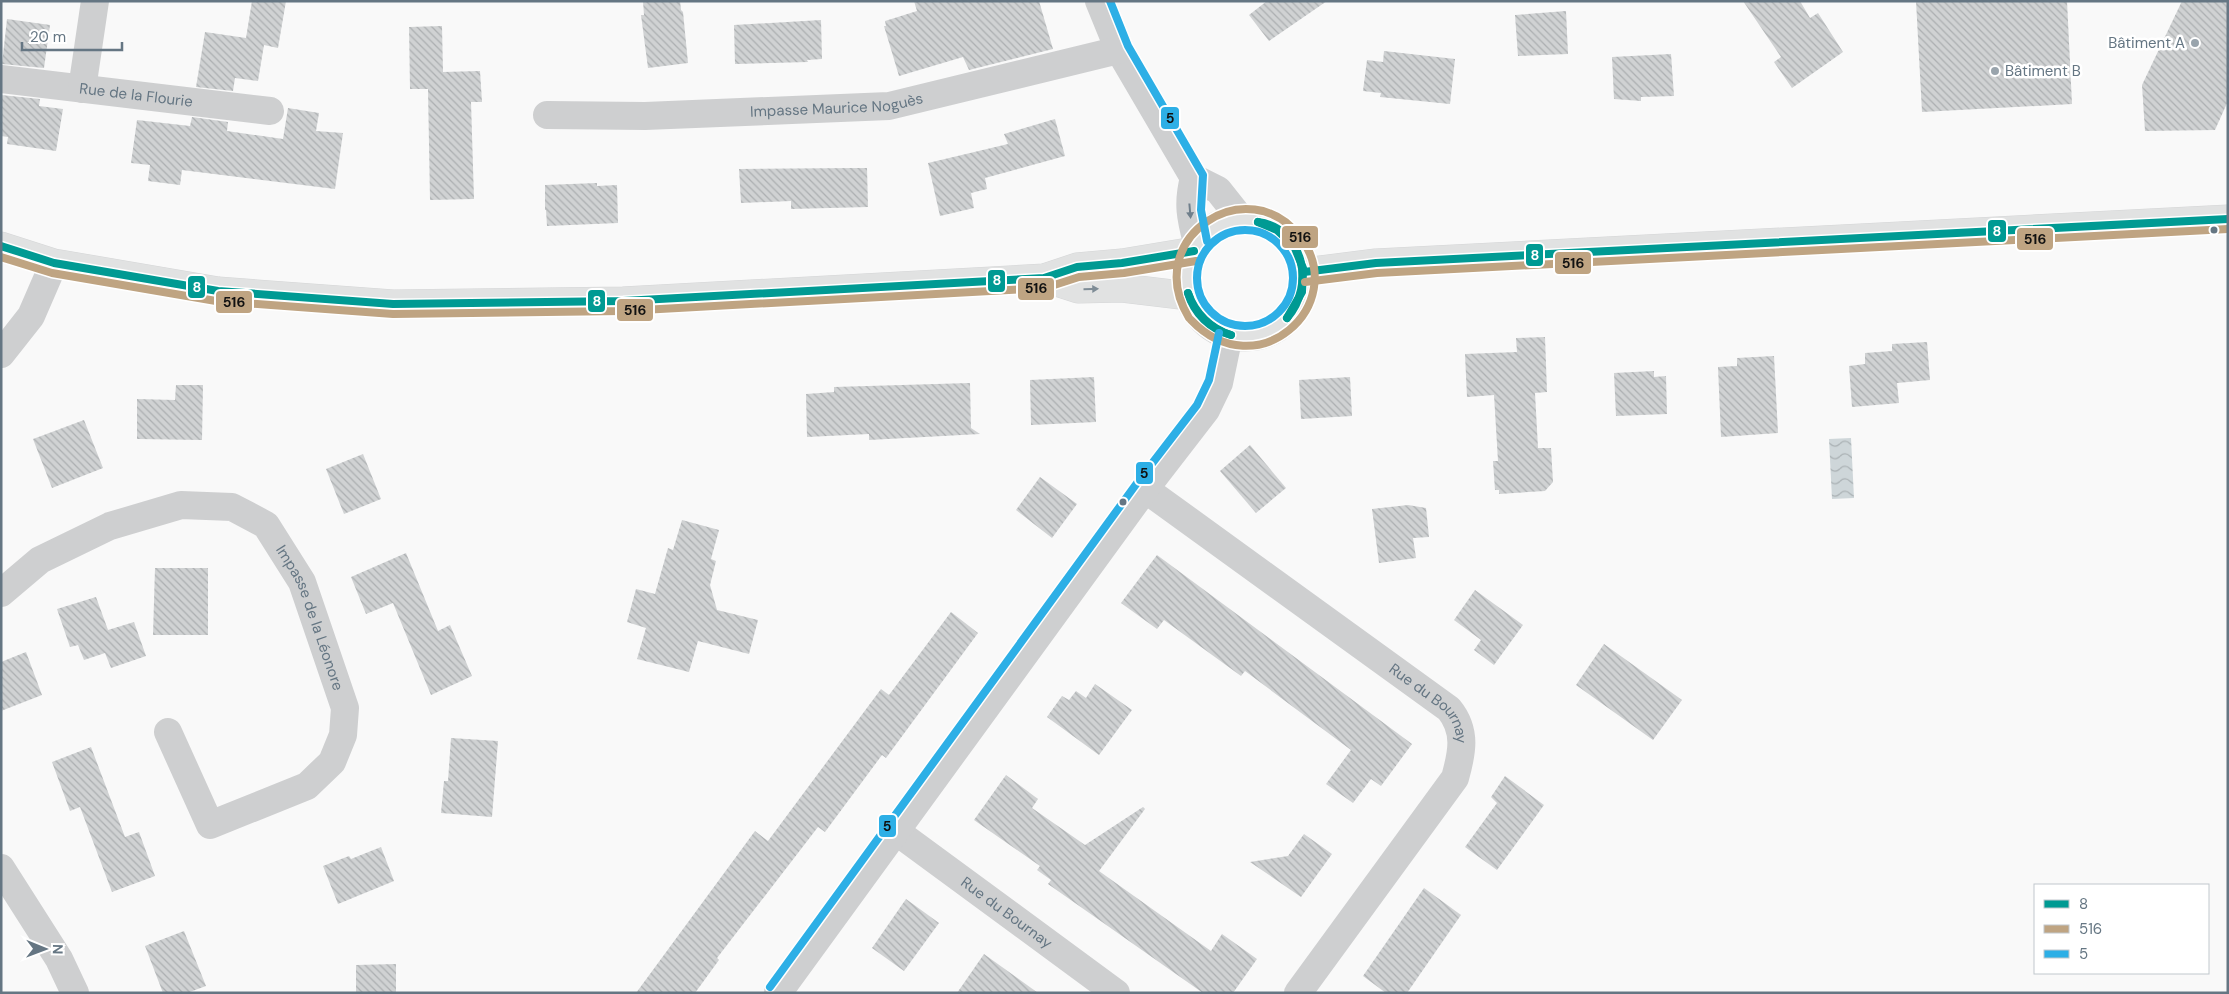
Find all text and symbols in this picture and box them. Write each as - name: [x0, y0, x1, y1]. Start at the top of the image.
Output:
- scale bar: [22, 20, 122, 52]
- text: 20 m: [30, 27, 66, 47]
- place label: Bâtiment A: [2108, 33, 2185, 53]
- marker: Bâtiment A: [2189, 37, 2201, 49]
- place label: Bâtiment B: [2005, 61, 2081, 81]
- marker: Bâtiment B: [1989, 65, 2001, 77]
- street label: Rue de la Flourie: [78, 78, 194, 112]
- street label: Impasse Maurice Noguès: [750, 88, 925, 122]
- line badge: 5: [1160, 106, 1180, 130]
- text: 5: [1166, 109, 1174, 127]
- one-way arrow: [1186, 203, 1194, 219]
- line badge: 8: [1987, 219, 2007, 243]
- text: 8: [1993, 222, 2002, 240]
- line badge: 516: [1281, 225, 1319, 249]
- unlabelled marker: [2209, 225, 2219, 235]
- line badge: 516: [2016, 227, 2054, 251]
- text: 516: [1289, 228, 1311, 246]
- text: 516: [2024, 230, 2046, 248]
- line badge: 8: [1525, 243, 1544, 267]
- text: 8: [1531, 246, 1540, 264]
- line badge: 516: [1554, 251, 1592, 275]
- text: 516: [1562, 254, 1584, 272]
- line badge: 8: [987, 269, 1006, 293]
- text: 8: [993, 271, 1002, 289]
- line badge: 8: [187, 275, 206, 299]
- line badge: 516: [1017, 277, 1055, 301]
- text: 8: [193, 278, 202, 296]
- text: 516: [1025, 279, 1047, 297]
- one-way arrow: [1083, 285, 1099, 293]
- line badge: 8: [587, 289, 606, 313]
- line badge: 516: [215, 290, 253, 314]
- text: 8: [593, 292, 602, 310]
- text: 516: [223, 293, 245, 311]
- line badge: 516: [616, 298, 654, 322]
- text: 516: [624, 301, 646, 319]
- line badge: 5: [1135, 461, 1154, 485]
- text: 5: [1140, 464, 1148, 482]
- unlabelled marker: [1118, 497, 1128, 507]
- street label: Impasse de la Léonore: [271, 541, 348, 693]
- street label: Rue du Bournay: [1385, 659, 1472, 745]
- line badge: 5: [878, 814, 897, 838]
- text: 5: [883, 817, 891, 835]
- street label: Rue du Bournay: [957, 872, 1057, 953]
- legend: [2034, 884, 2209, 974]
- text: 8: [2079, 894, 2088, 914]
- text: 516: [2079, 919, 2102, 939]
- north arrow: [20, 924, 70, 974]
- text: N: [49, 944, 67, 954]
- text: 5: [2079, 944, 2088, 964]

